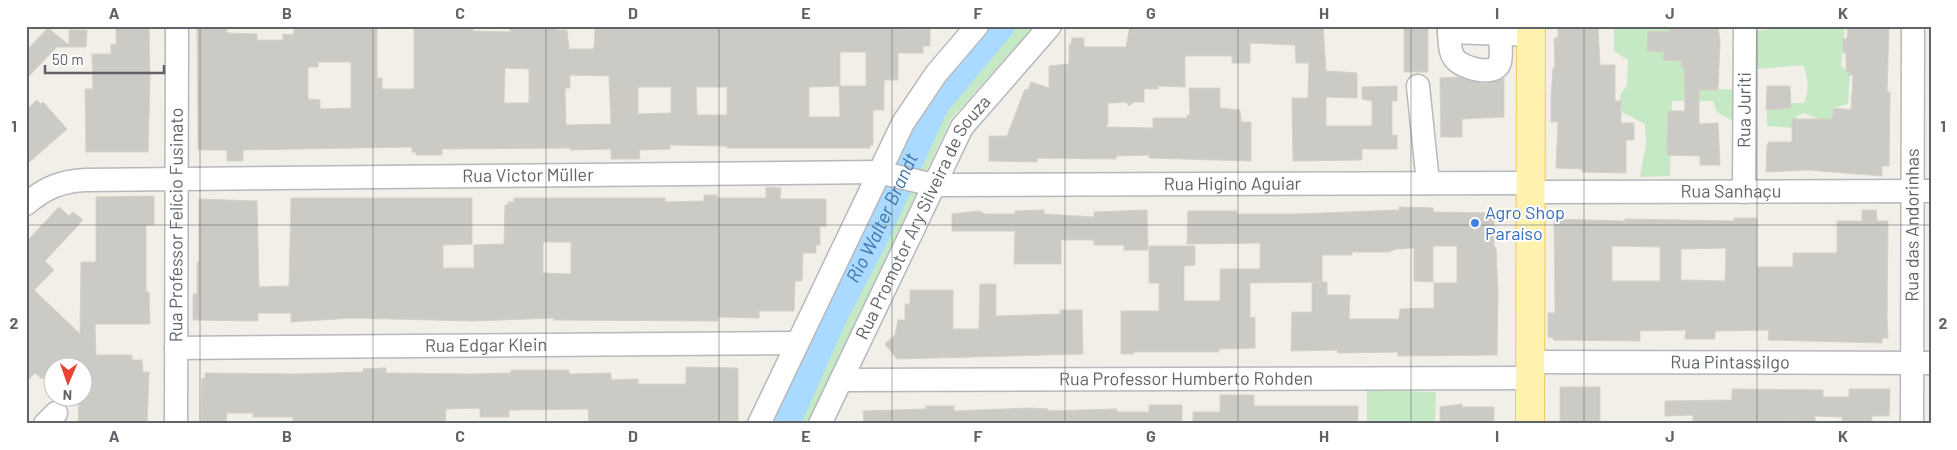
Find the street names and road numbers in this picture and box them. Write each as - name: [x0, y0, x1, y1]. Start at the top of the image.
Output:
- street label: Rua Juriti: [1732, 72, 1755, 148]
- street label: Rua Promotor Ary Silveira de Souza: [850, 90, 995, 343]
- street label: Rua Professor Felício Fusinato: [164, 108, 187, 342]
- street label: Rua das Andorinhas: [1900, 148, 1923, 302]
- street label: Rua Victor Müller: [462, 163, 594, 186]
- street label: Rua Higino Aguiar: [1164, 172, 1302, 194]
- street label: Rua Sanhaçu: [1681, 179, 1781, 202]
- street label: Rua Edgar Klein: [425, 333, 547, 356]
- street label: Rua Pintassilgo: [1670, 350, 1790, 373]
- street label: Rua Professor Humberto Rohden: [1059, 367, 1313, 389]

